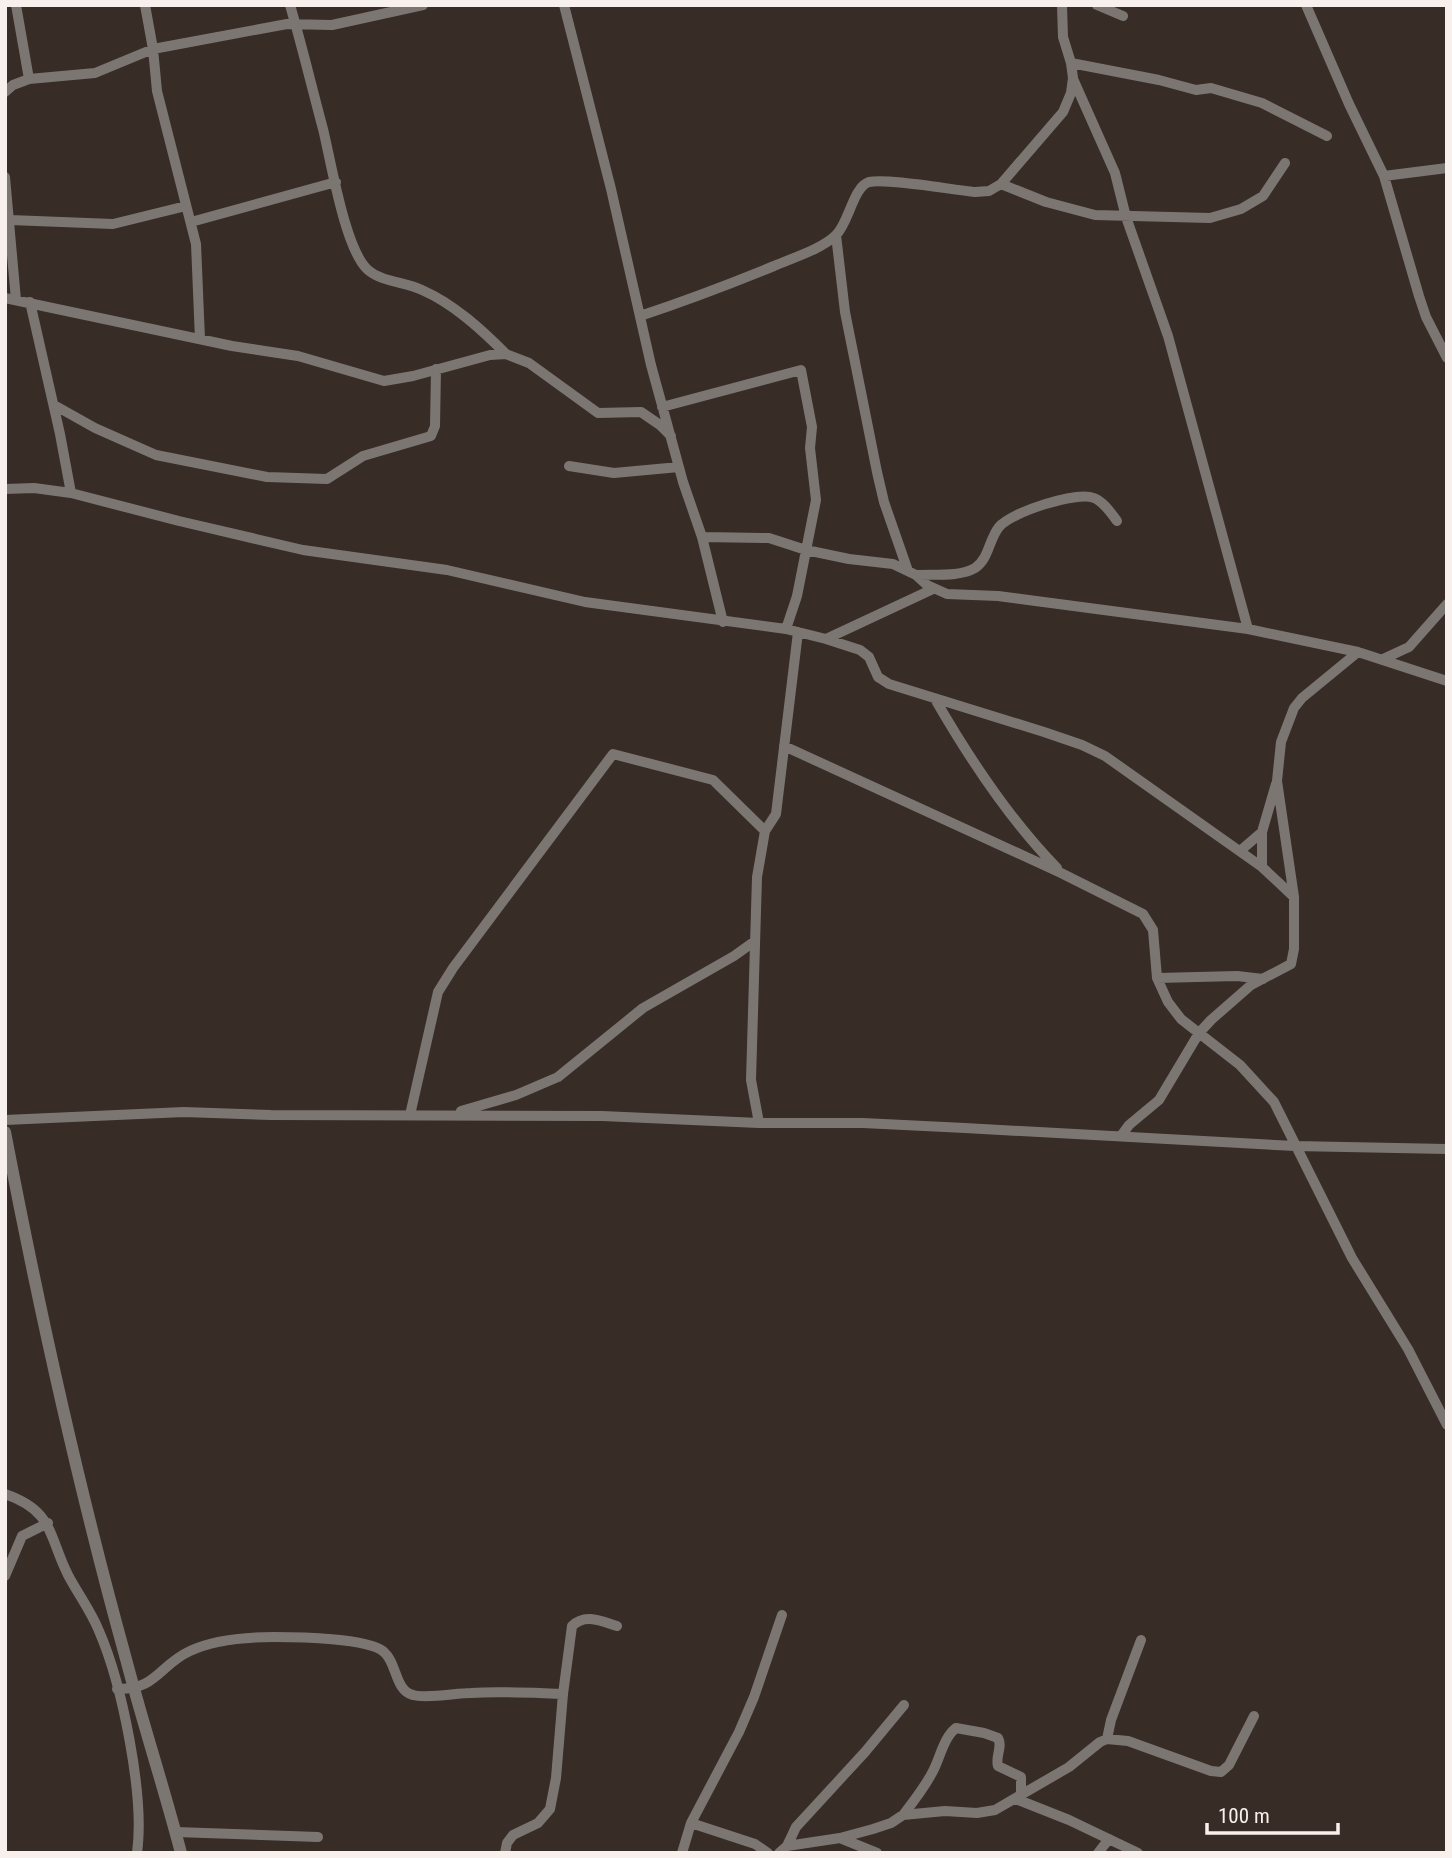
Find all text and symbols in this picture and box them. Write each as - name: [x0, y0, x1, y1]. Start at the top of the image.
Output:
- scale bar: [1207, 1792, 1338, 1836]
- text: 100 m: [1218, 1804, 1270, 1828]

